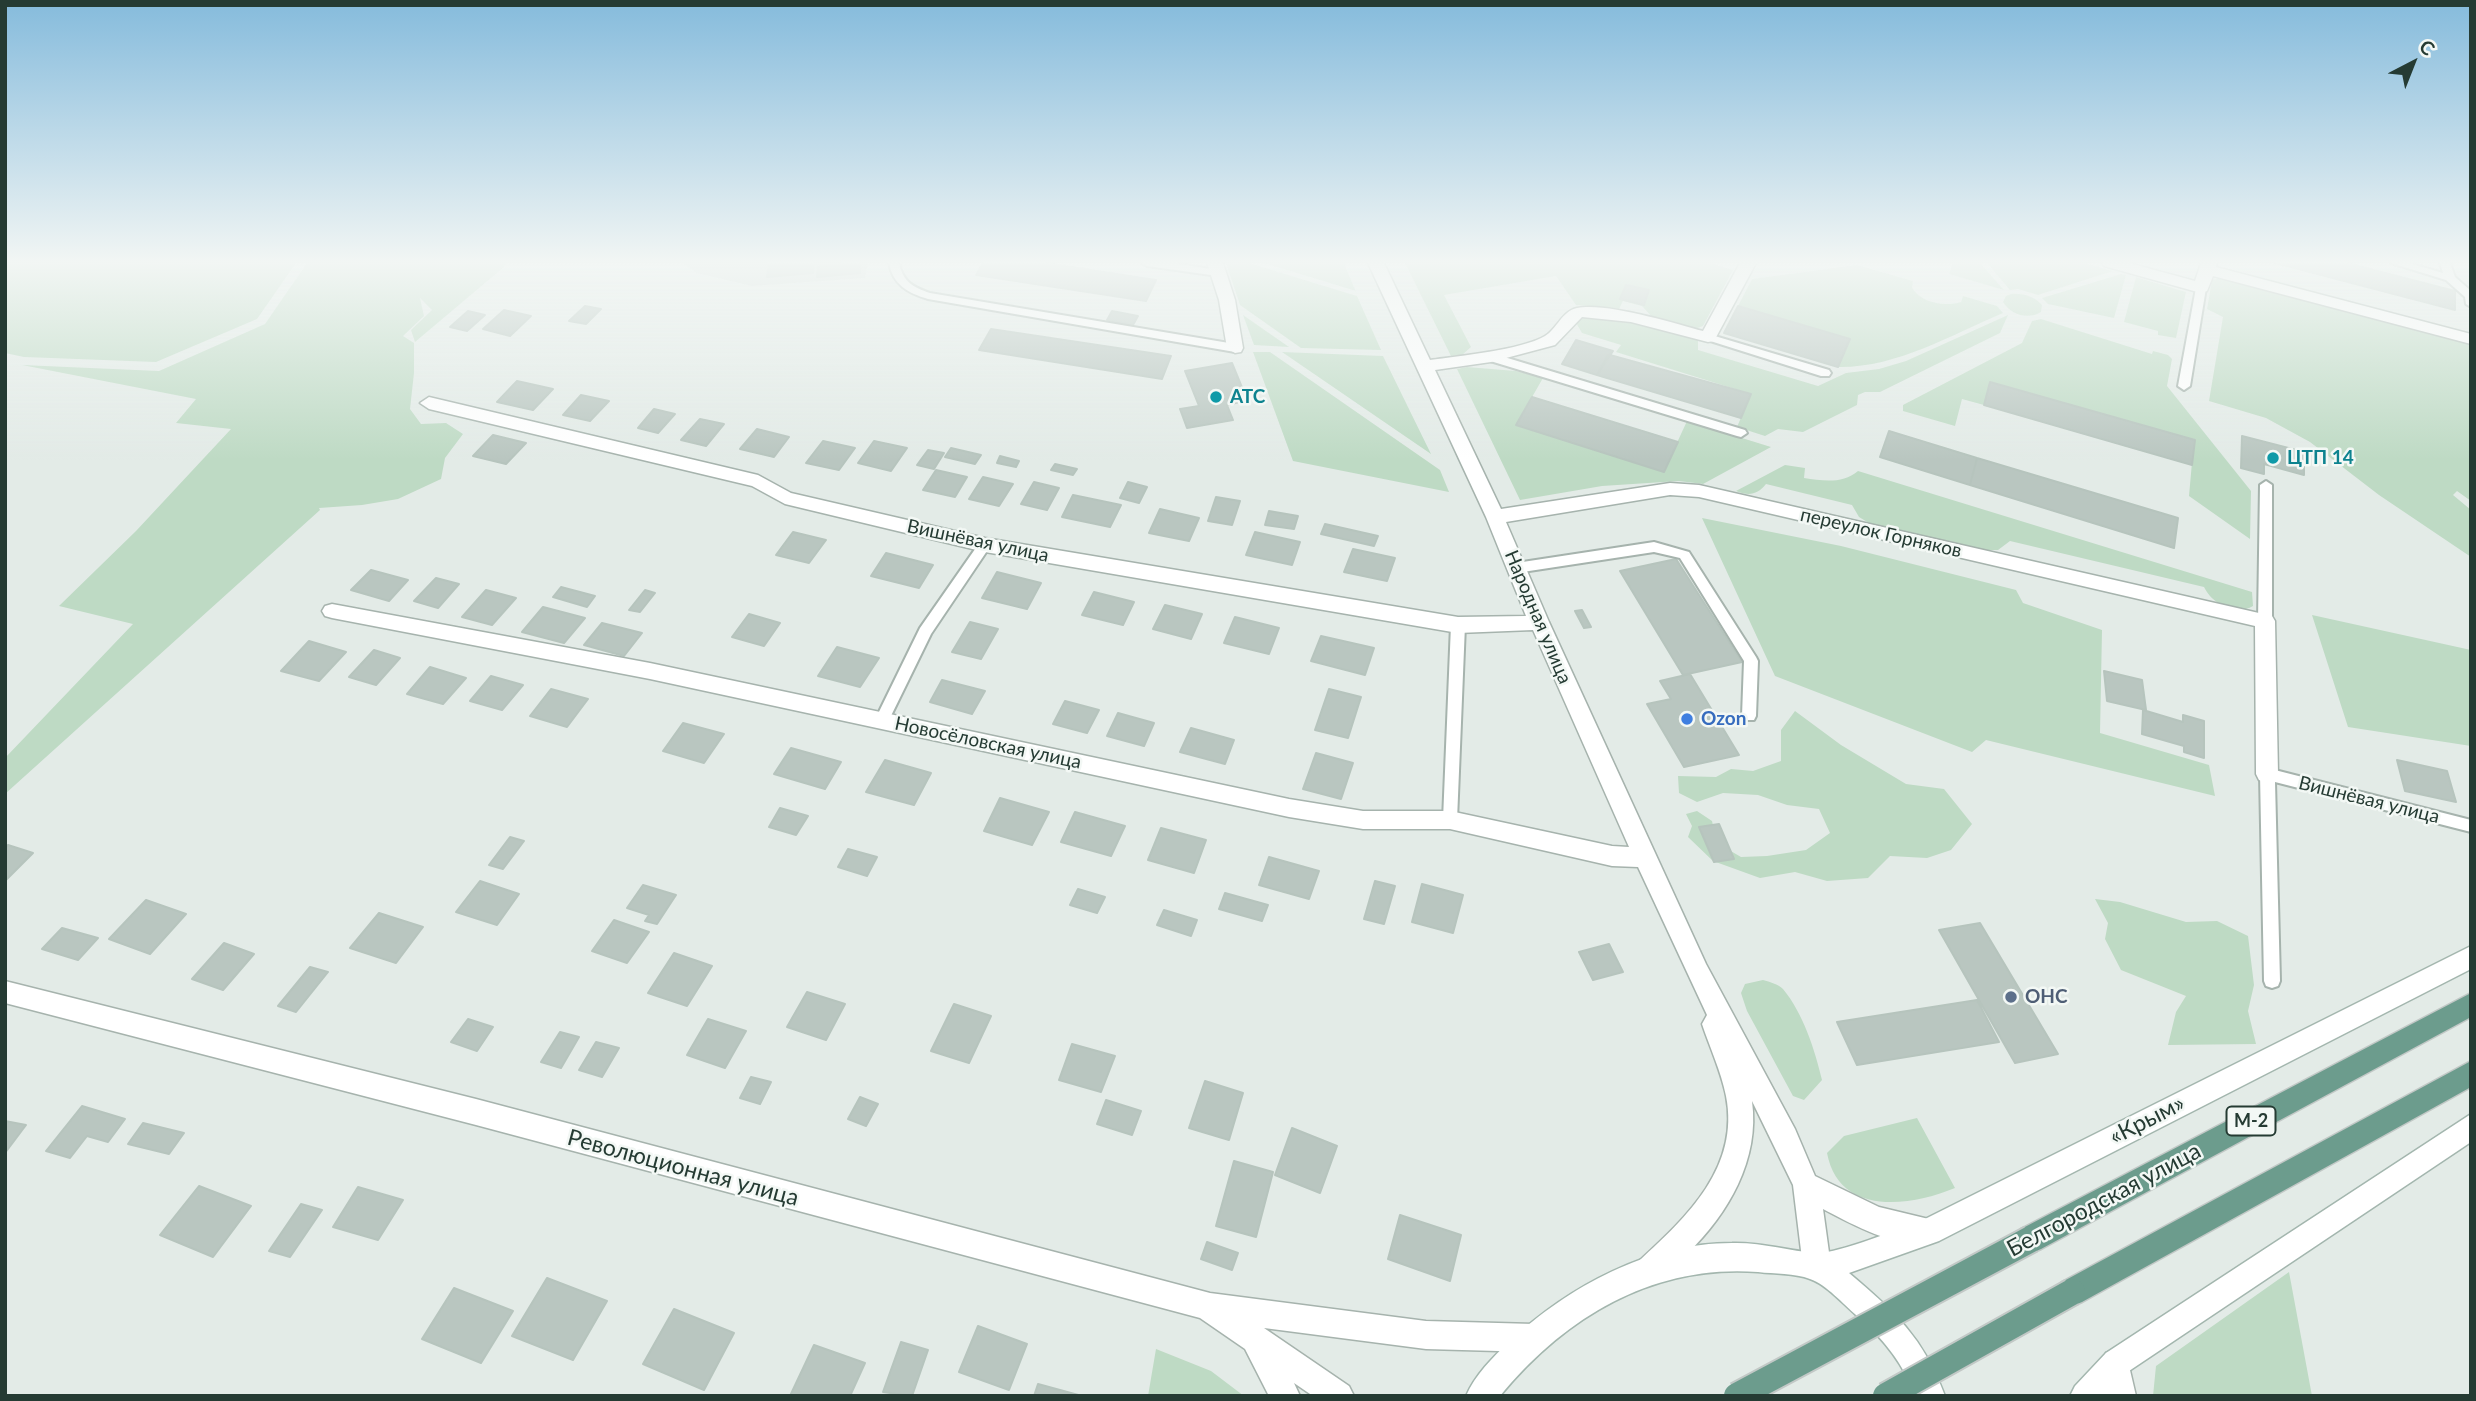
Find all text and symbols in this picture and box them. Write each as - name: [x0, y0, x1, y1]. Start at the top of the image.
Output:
- north arrow: [2378, 28, 2448, 98]
- text: С: [2415, 34, 2440, 60]
- place label: АТС: [1230, 386, 1265, 408]
- marker: АТС: [1208, 389, 1224, 405]
- place label: ЦТП 14: [2287, 447, 2354, 469]
- marker: ЦТП 14: [2265, 450, 2281, 466]
- street label: переулок Горняков: [1798, 503, 1964, 563]
- street label: Вишнёвая улица: [905, 515, 1051, 567]
- street label: Народная улица: [1500, 547, 1576, 687]
- place label: Ozon: [1701, 708, 1746, 730]
- marker: Ozon: [1679, 711, 1695, 727]
- street label: Новосёловская улица: [893, 712, 1083, 774]
- street label: Вишнёвая улица: [2296, 771, 2442, 829]
- place label: OHC: [2025, 986, 2068, 1008]
- marker: OHC: [2003, 989, 2019, 1005]
- street label: «Крым»: [2105, 1089, 2189, 1151]
- road number: М-2: [2226, 1106, 2276, 1136]
- street label: Революционная улица: [564, 1124, 802, 1212]
- street label: Белгородская улица: [2002, 1137, 2206, 1263]

